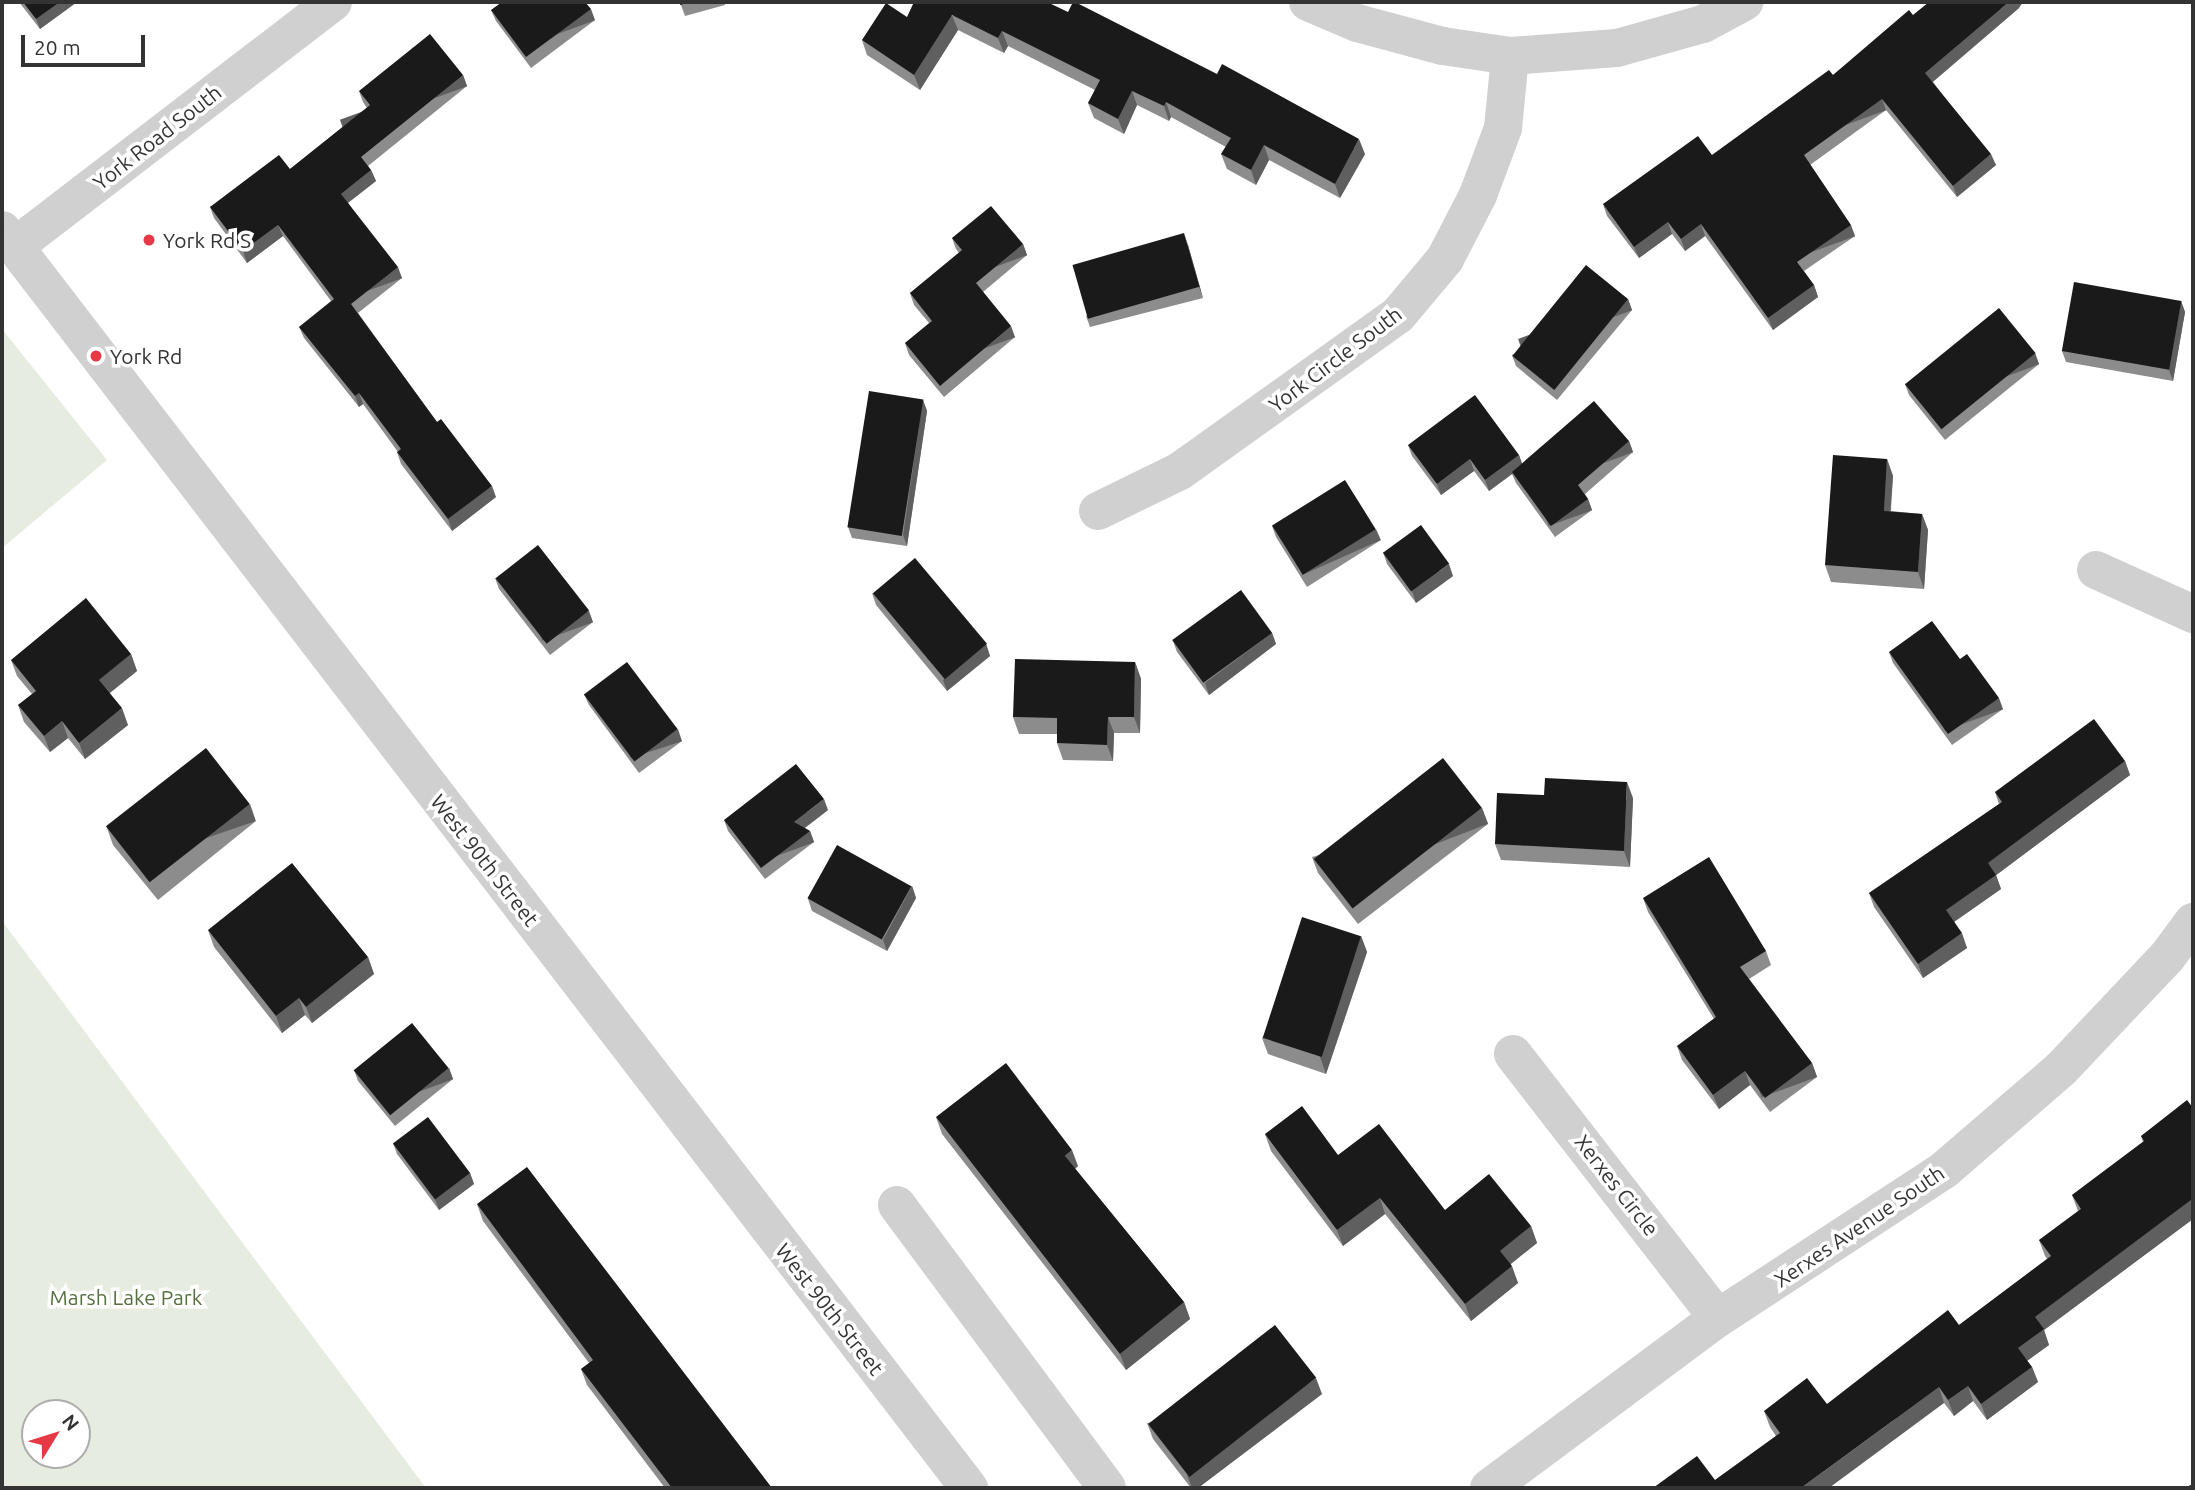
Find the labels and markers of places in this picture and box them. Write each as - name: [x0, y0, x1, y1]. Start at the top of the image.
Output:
- place label: York Rd S: [163, 227, 251, 253]
- marker: York Rd S: [141, 232, 157, 248]
- place label: York Rd: [110, 343, 182, 369]
- marker: York Rd: [88, 348, 104, 364]

